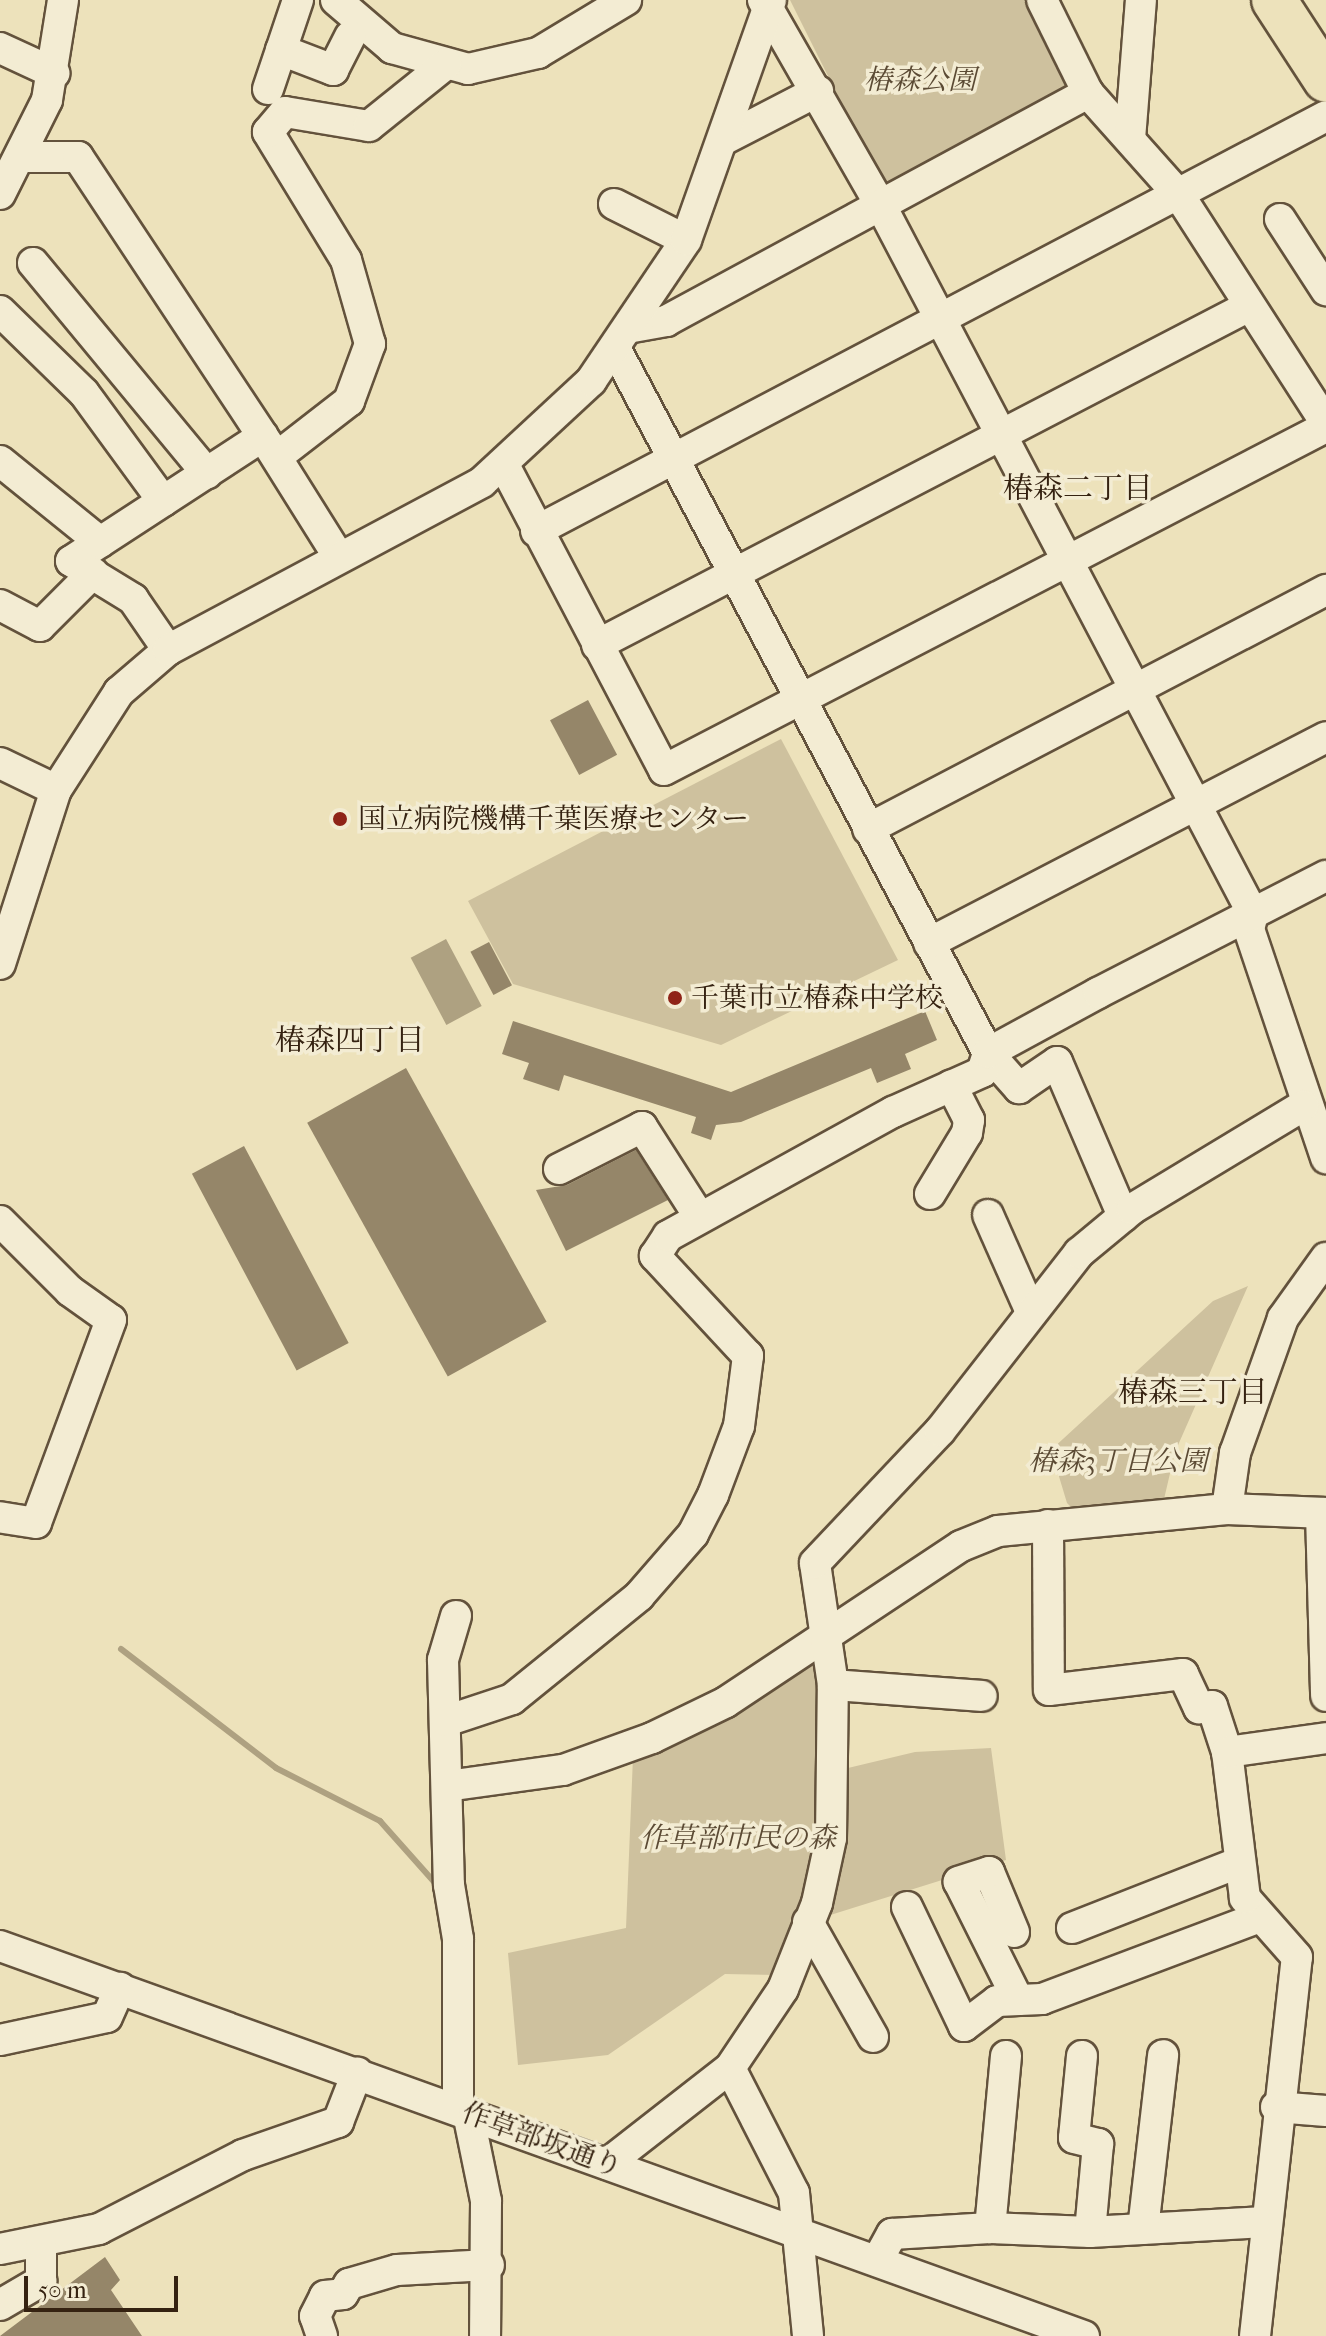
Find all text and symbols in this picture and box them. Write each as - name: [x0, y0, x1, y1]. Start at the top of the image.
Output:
- park label: 椿森公園: [864, 63, 976, 97]
- district label: 椿森二丁目: [1003, 471, 1153, 507]
- place label: 国立病院機構千葉医療センター: [358, 802, 750, 836]
- marker: 国立病院機構千葉医療センター: [329, 808, 351, 830]
- place label: 千葉市立椿森中学校: [691, 981, 943, 1015]
- marker: 千葉市立椿森中学校: [666, 989, 684, 1007]
- district label: 椿森四丁目: [275, 1023, 425, 1059]
- district label: 椿森三丁目: [1118, 1375, 1268, 1411]
- park label: 椿森3丁目公園: [1028, 1444, 1208, 1478]
- park label: 作草部市民の森: [640, 1821, 836, 1855]
- street label: 作草部坂通り: [457, 2095, 627, 2185]
- scale bar: [28, 2260, 182, 2310]
- text: 50 m: [38, 2276, 87, 2304]

